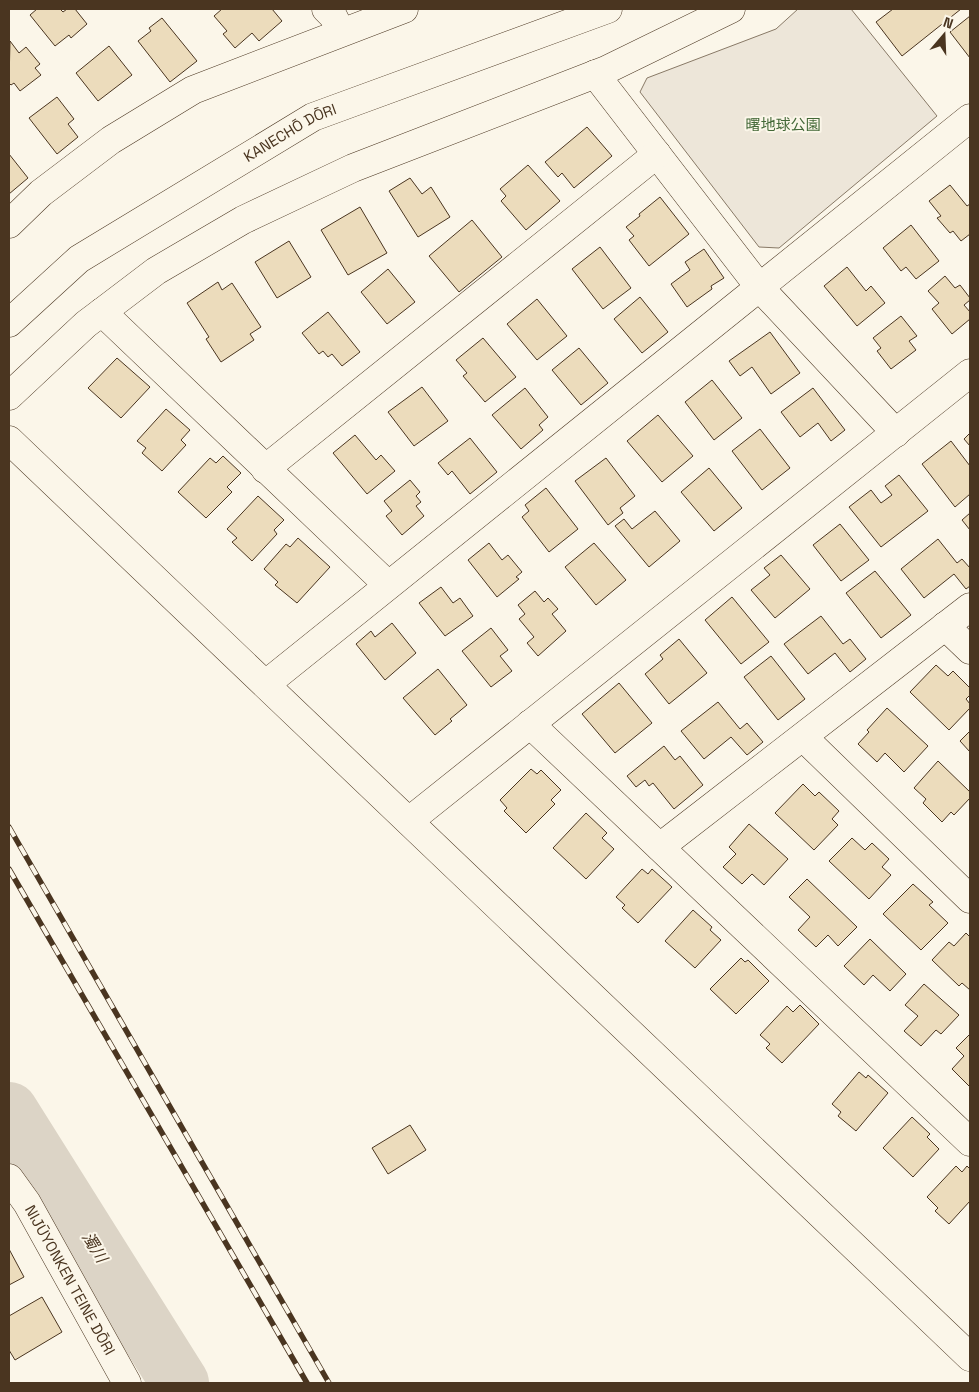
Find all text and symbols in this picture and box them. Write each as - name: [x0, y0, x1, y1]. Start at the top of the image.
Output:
- north arrow: [919, 10, 969, 60]
- text: N: [941, 13, 956, 33]
- street label: KANECHŌ DŌRI: [240, 99, 339, 166]
- park label: 曙地球公園: [745, 115, 821, 134]
- street label: NIJŪYONKEN TEINE DŌRI: [21, 1201, 120, 1358]
- water label: 濁川: [77, 1228, 113, 1268]

